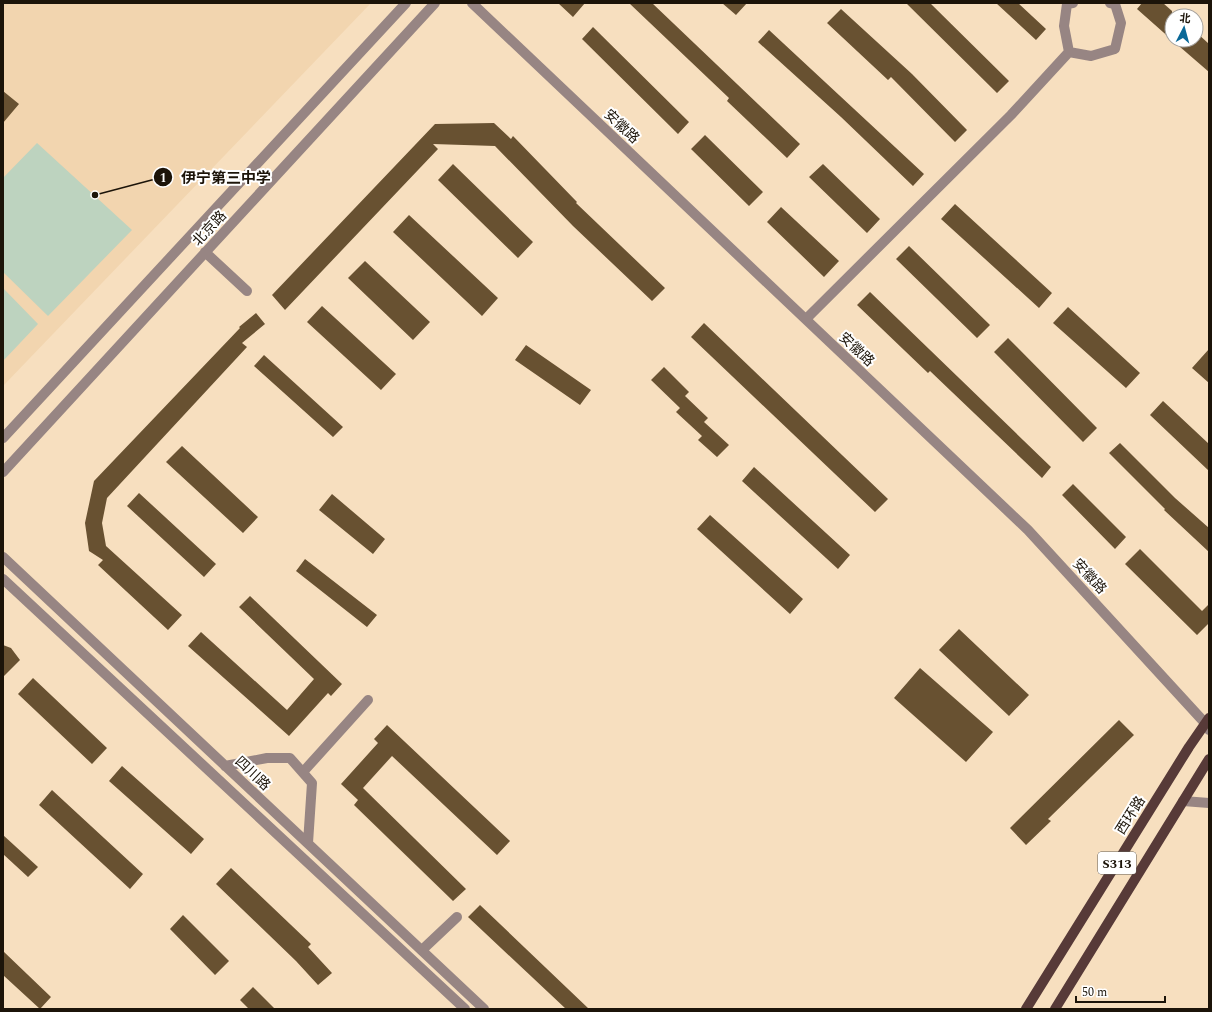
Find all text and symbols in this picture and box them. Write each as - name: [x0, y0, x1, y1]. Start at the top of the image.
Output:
- north arrow: [1164, 8, 1204, 48]
- text: 北: [1179, 10, 1191, 28]
- street label: 安徽路: [599, 104, 644, 148]
- callout: 伊宁第三中学: [153, 164, 279, 191]
- text: 伊宁第三中学: [181, 167, 271, 190]
- text: 1: [160, 169, 166, 188]
- street label: 北京路: [187, 206, 231, 251]
- street label: 安徽路: [834, 327, 879, 371]
- street label: 安徽路: [1068, 554, 1112, 599]
- street label: 四川路: [230, 751, 275, 795]
- street label: 西环路: [1110, 792, 1150, 839]
- road number: S313: [1098, 852, 1136, 874]
- scale bar: [1076, 978, 1165, 1004]
- text: 50 m: [1082, 983, 1107, 1002]

